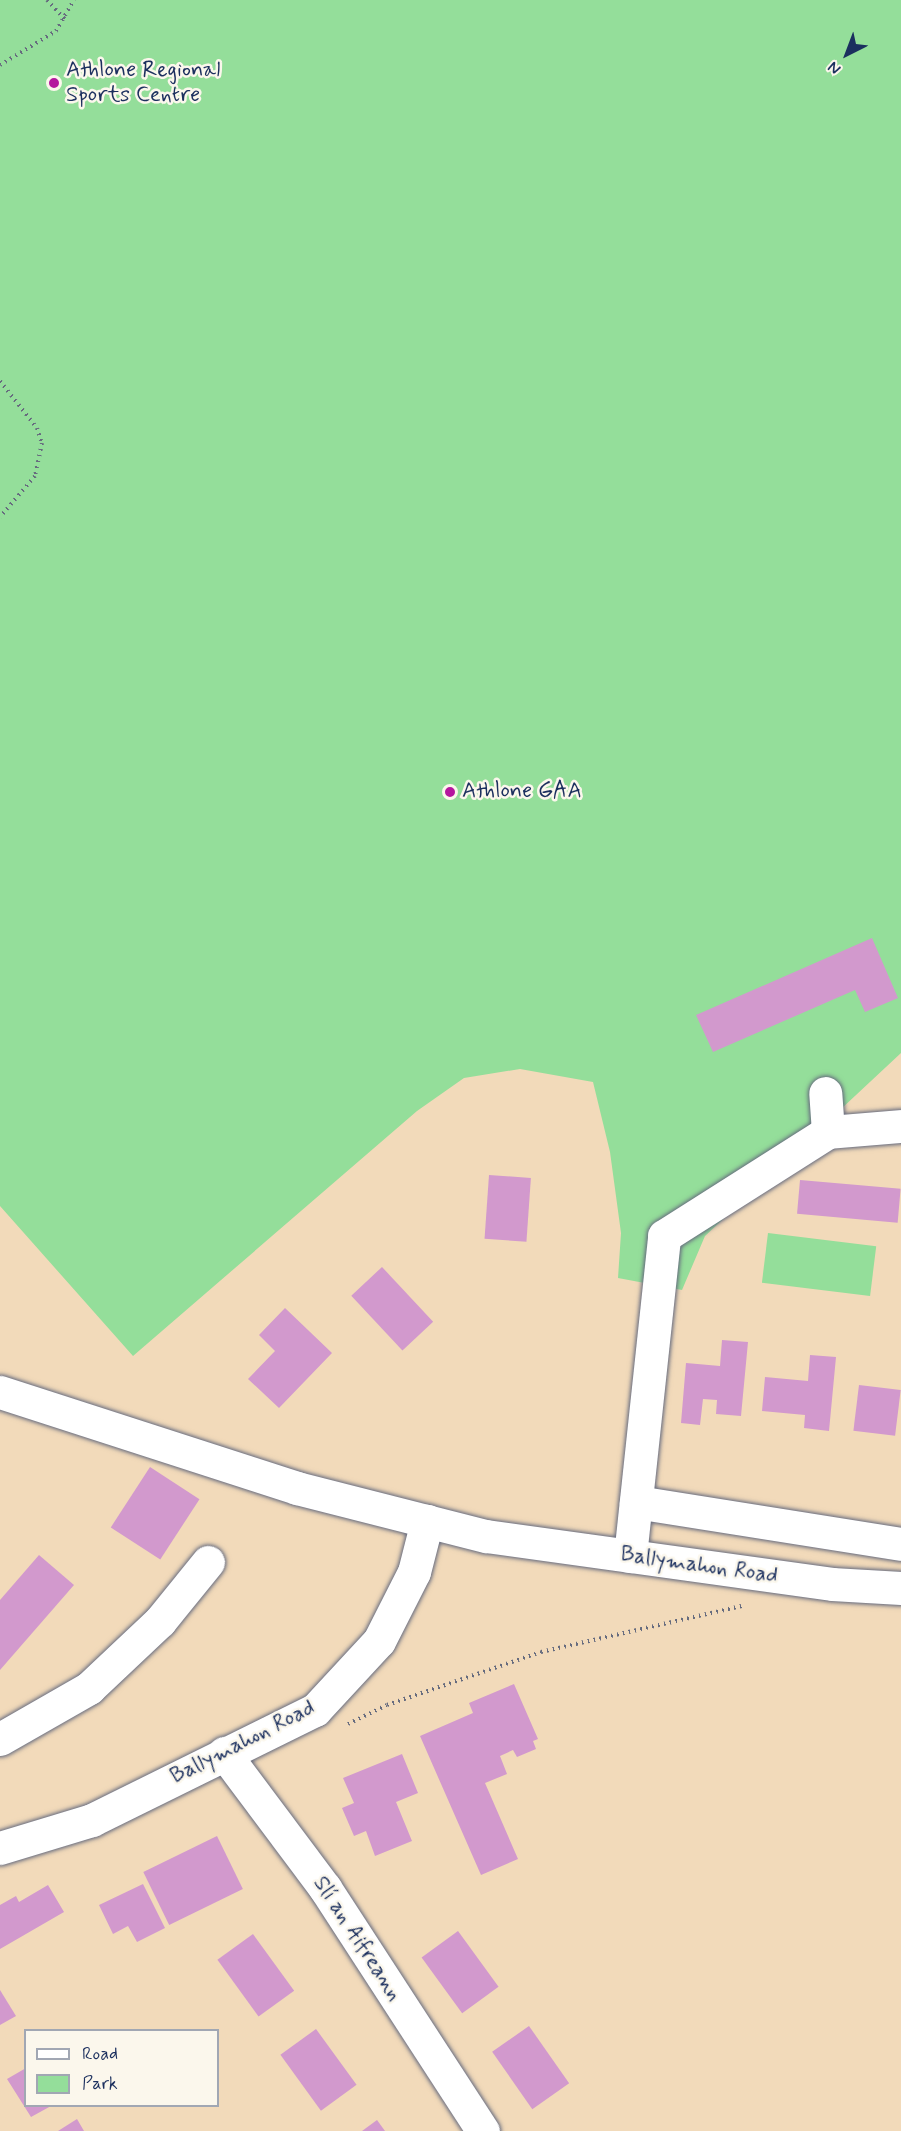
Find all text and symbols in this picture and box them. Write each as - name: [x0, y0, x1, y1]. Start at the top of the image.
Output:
- north arrow: [817, 24, 877, 84]
- text: N: [824, 56, 846, 79]
- place label: Athlone Regional Sports Centre: [66, 57, 224, 108]
- marker: Athlone Regional Sports Centre: [47, 76, 61, 90]
- place label: Athlone GAA: [462, 779, 581, 805]
- marker: Athlone GAA: [443, 785, 457, 799]
- street label: Ballymahon Road: [619, 1542, 779, 1590]
- street label: Ballymahon Road: [167, 1695, 319, 1791]
- street label: Slí an Aifreann: [307, 1871, 407, 2007]
- legend: [24, 2029, 219, 2107]
- text: Road: [82, 2042, 118, 2066]
- text: Park: [82, 2072, 118, 2096]

